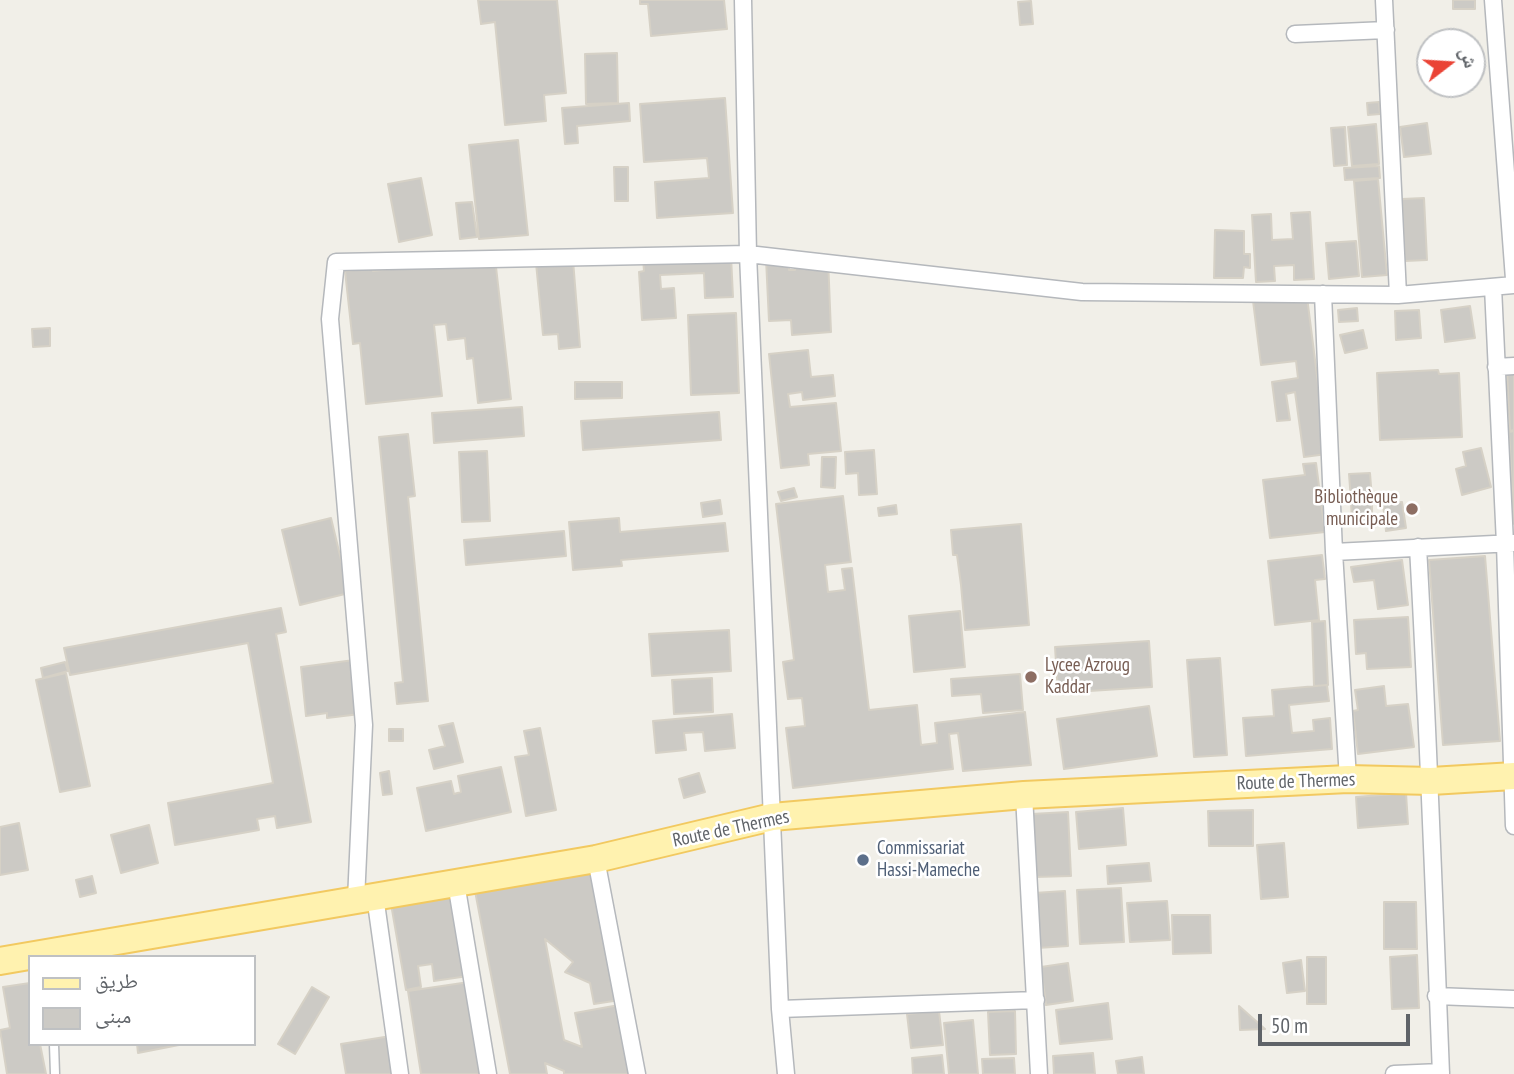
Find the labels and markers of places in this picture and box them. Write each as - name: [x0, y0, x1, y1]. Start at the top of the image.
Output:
- place label: Bibliothèque municipale: [1314, 487, 1398, 531]
- marker: Bibliothèque municipale: [1404, 501, 1420, 517]
- place label: Lycee Azroug Kaddar: [1045, 655, 1130, 699]
- marker: Lycee Azroug Kaddar: [1023, 669, 1039, 685]
- place label: Commissariat Hassi-Mameche: [877, 838, 980, 882]
- marker: Commissariat Hassi-Mameche: [855, 852, 871, 868]

